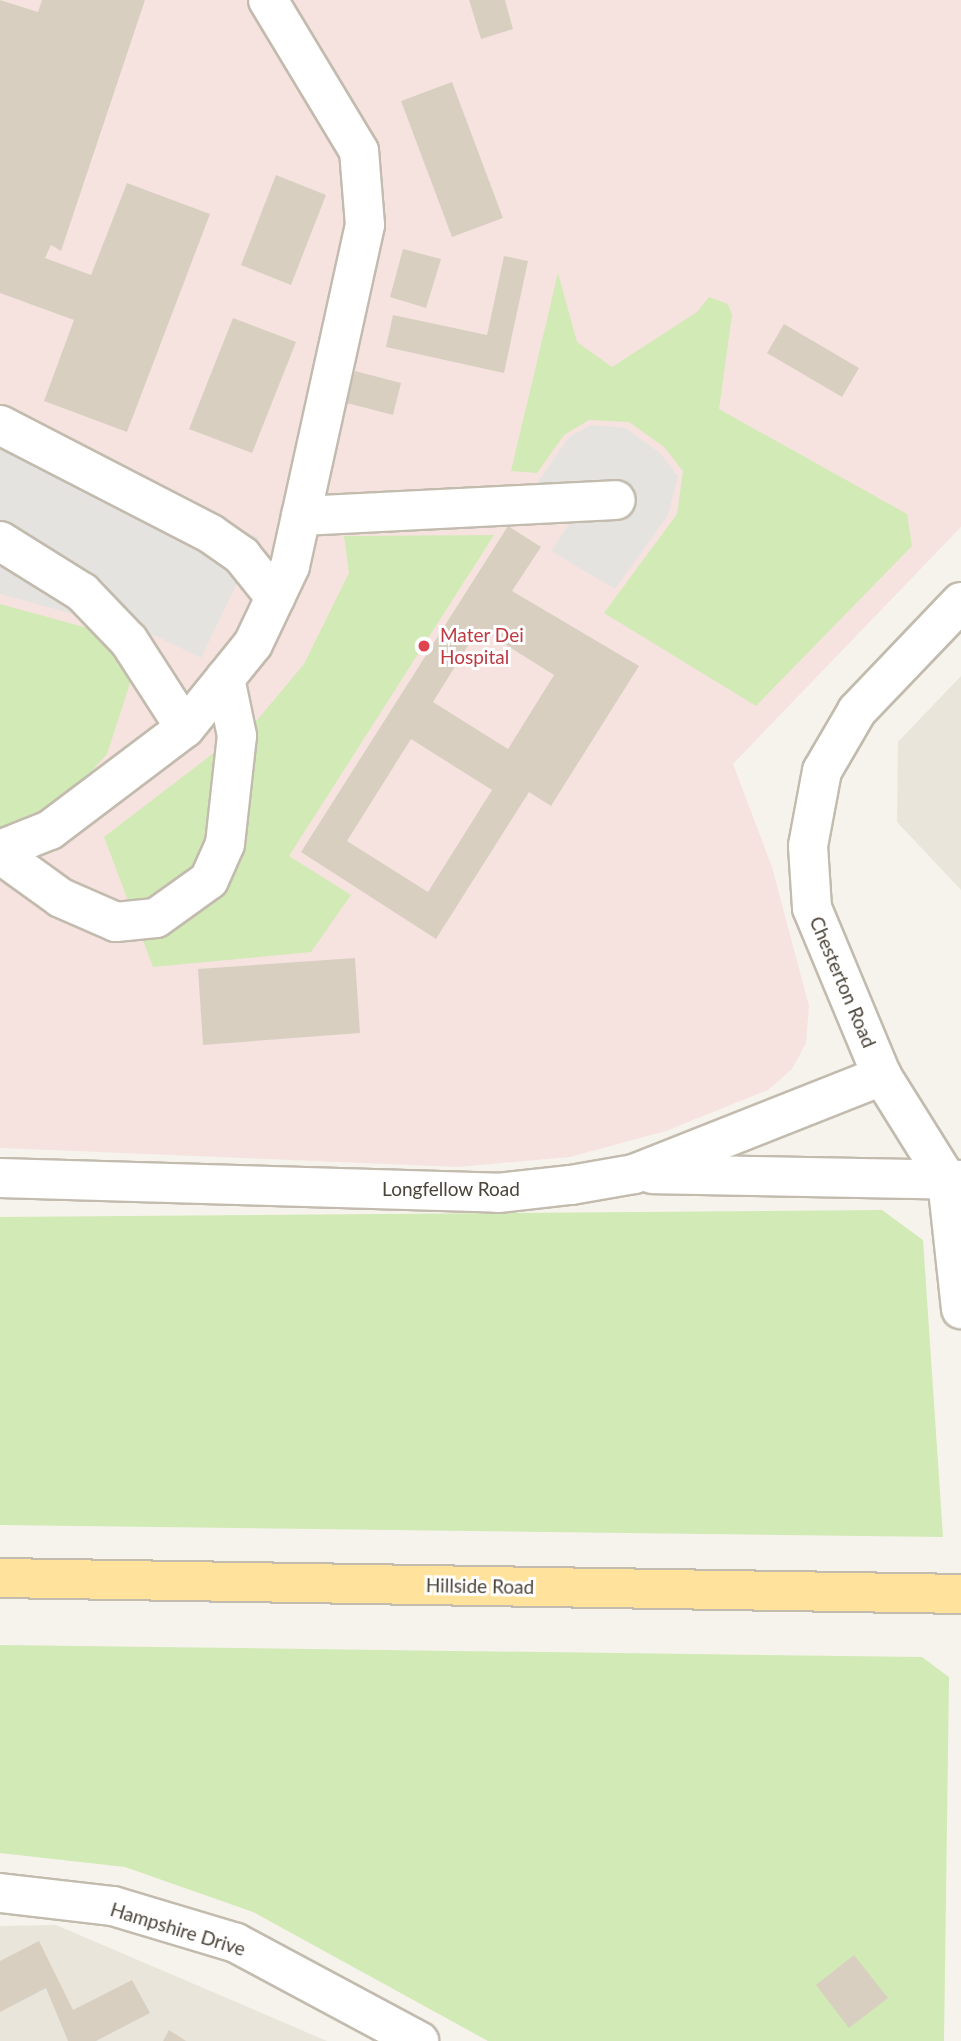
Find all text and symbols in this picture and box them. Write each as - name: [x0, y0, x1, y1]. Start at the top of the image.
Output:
- place label: Mater Dei Hospital: [440, 624, 524, 668]
- marker: Mater Dei Hospital: [414, 636, 434, 656]
- street label: Chesterton Road: [805, 913, 881, 1051]
- street label: Longfellow Road: [382, 1178, 520, 1200]
- street label: Hillside Road: [426, 1574, 534, 1598]
- street label: Hampshire Drive: [108, 1898, 248, 1960]

